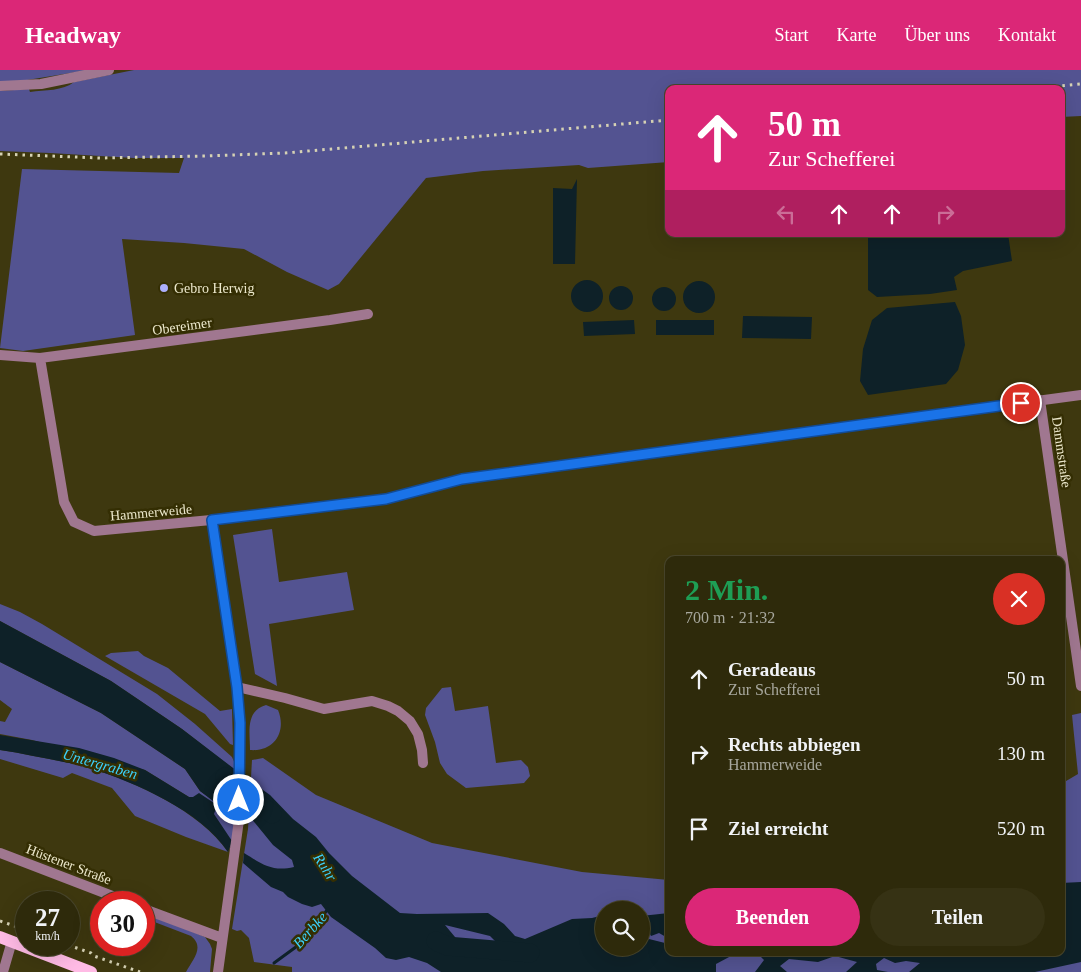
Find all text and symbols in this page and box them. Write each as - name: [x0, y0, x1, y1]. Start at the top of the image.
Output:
- text: Headway: [25, 22, 121, 48]
- text: Start: [775, 25, 809, 45]
- text: Karte: [837, 25, 877, 45]
- text: Über uns: [905, 25, 970, 45]
- text: Kontakt: [998, 25, 1056, 45]
- icon: ahead: [685, 105, 750, 170]
- text: 50 m: [768, 105, 841, 144]
- text: Zur Schefferei: [768, 146, 895, 171]
- icon: left: [772, 200, 800, 228]
- icon: ahead: [825, 200, 853, 228]
- icon: ahead: [878, 200, 906, 228]
- icon: right: [931, 200, 959, 228]
- place label: Gebro Herwig: [174, 281, 254, 296]
- marker: Gebro Herwig: [158, 282, 170, 294]
- street label: Obereimer: [151, 315, 213, 338]
- pin: [1000, 382, 1042, 424]
- icon: arrive: [1007, 389, 1035, 417]
- street label: Dammstraße: [1049, 416, 1074, 489]
- street label: Hammerweide: [109, 501, 193, 524]
- text: 2 Min.: [685, 573, 768, 606]
- button: close: [993, 573, 1045, 625]
- text: 700 m · 21:32: [685, 609, 775, 626]
- text: Geradeaus: [728, 659, 816, 680]
- icon: ahead: [685, 665, 713, 693]
- text: 50 m: [1006, 668, 1045, 689]
- text: Zur Schefferei: [728, 681, 821, 698]
- text: Rechts abbiegen: [728, 734, 860, 755]
- icon: right: [685, 740, 713, 768]
- text: 130 m: [997, 743, 1045, 764]
- water label: Untergraben: [61, 746, 139, 782]
- text: Hammerweide: [728, 756, 822, 773]
- position arrow: [212, 773, 264, 825]
- icon: arrive: [685, 815, 713, 843]
- text: Ziel erreicht: [728, 818, 828, 839]
- text: 520 m: [997, 818, 1045, 839]
- street label: Hüstener Straße: [24, 841, 113, 888]
- water label: Ruhr: [310, 849, 340, 884]
- button: Beenden: [685, 888, 860, 946]
- button: Teilen: [870, 888, 1045, 946]
- speed limit sign: 30: [90, 891, 155, 956]
- map controls: [595, 901, 650, 956]
- button: search: [595, 901, 650, 956]
- text: 27: [35, 904, 60, 931]
- water label: Berbke: [290, 909, 330, 951]
- text: km/h: [35, 929, 60, 943]

